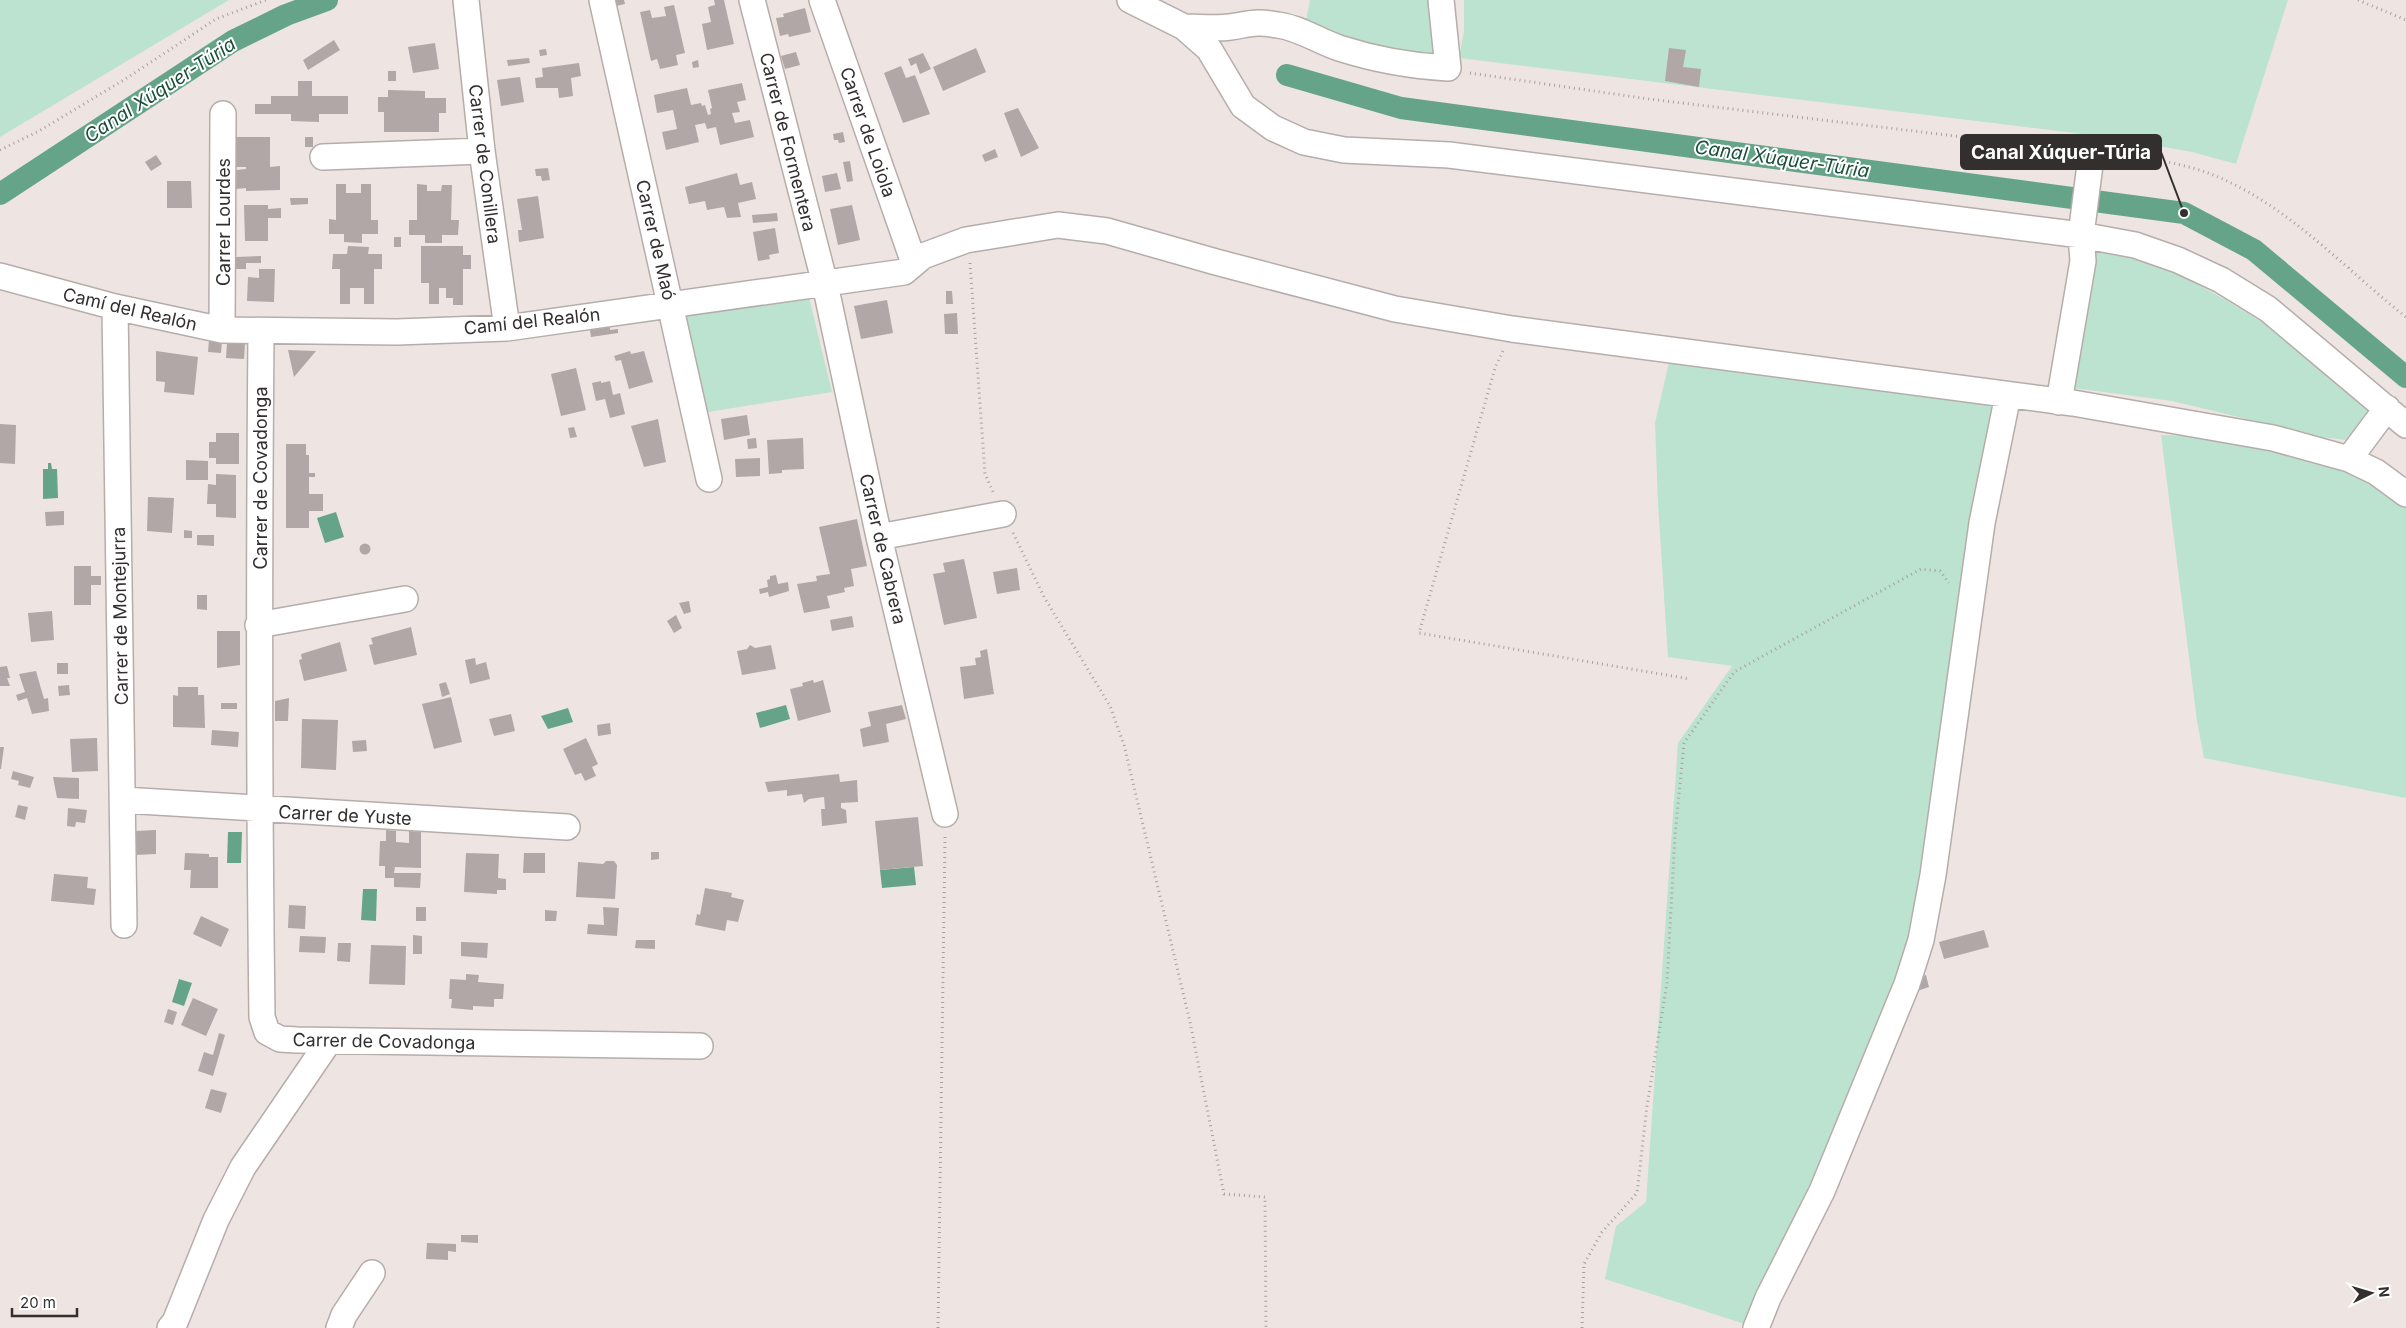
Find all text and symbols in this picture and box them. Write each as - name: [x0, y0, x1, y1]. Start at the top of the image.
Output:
- water label: Canal Xúquer-Túria: [80, 32, 240, 148]
- street label: Carrer de Formentera: [756, 50, 820, 234]
- street label: Carrer de Loiola: [836, 64, 900, 200]
- street label: Carrer de Conillera: [465, 83, 505, 245]
- water label: Canal Xúquer-Túria: [1693, 135, 1871, 183]
- callout: Canal Xúquer-Túria: [1961, 135, 2161, 169]
- text: Canal Xúquer-Túria: [1971, 141, 2151, 164]
- street label: Carrer Lourdes: [213, 158, 234, 286]
- street label: Carrer de Maó: [632, 178, 680, 302]
- street label: Camí del Realón: [61, 283, 199, 335]
- street label: Camí del Realón: [463, 303, 601, 339]
- street label: Carrer de Covadonga: [250, 386, 271, 570]
- street label: Carrer de Cabrera: [855, 472, 911, 626]
- street label: Carrer de Montejurra: [108, 527, 132, 705]
- street label: Carrer de Yuste: [278, 801, 412, 829]
- street label: Carrer de Covadonga: [292, 1029, 476, 1053]
- north arrow: [2346, 1268, 2396, 1318]
- scale bar: [12, 1286, 78, 1318]
- text: N: [2376, 1286, 2393, 1298]
- text: 20 m: [20, 1293, 56, 1312]

